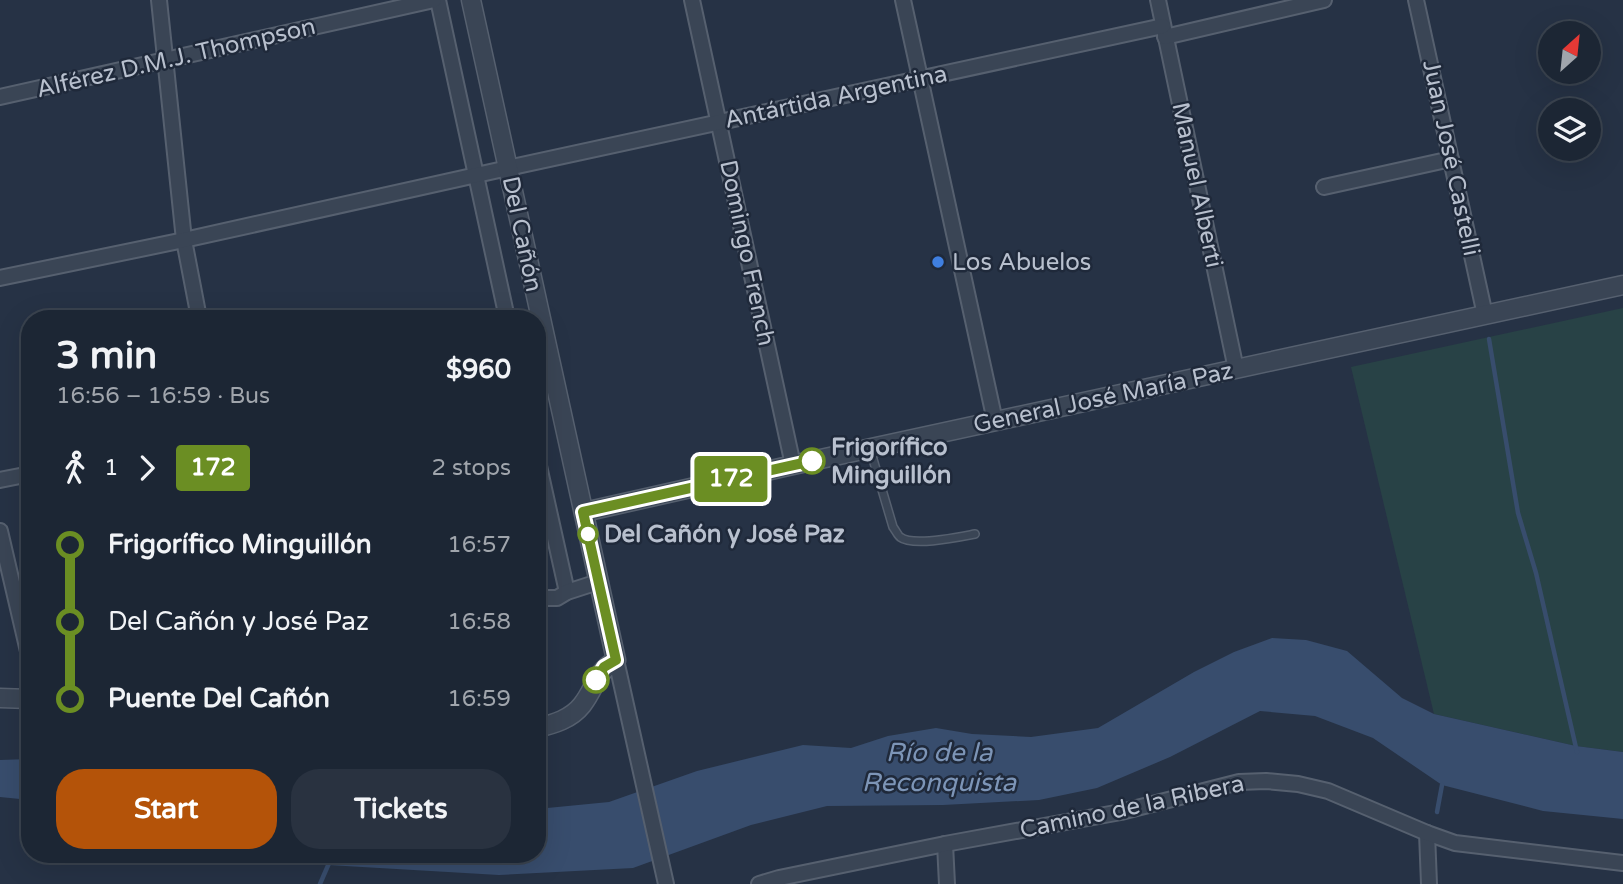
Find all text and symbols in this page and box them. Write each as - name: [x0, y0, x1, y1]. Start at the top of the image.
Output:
- street label: Alférez D.M.J. Thompson: [34, 12, 318, 104]
- north arrow: [1538, 21, 1601, 84]
- map controls: [1538, 21, 1601, 161]
- street label: Juan José Castelli: [1416, 57, 1486, 259]
- street label: Antártida Argentina: [722, 59, 950, 135]
- button: layers: [1538, 98, 1601, 161]
- street label: Manuel Alberti: [1165, 100, 1229, 270]
- street label: Domingo French: [713, 157, 781, 349]
- street label: Del Cañón: [496, 174, 548, 294]
- place label: Los Abuelos: [952, 248, 1091, 277]
- marker: Los Abuelos: [930, 254, 946, 270]
- text: 3 min: [56, 333, 157, 379]
- text: $960: [446, 354, 511, 385]
- street label: General José María Paz: [971, 356, 1235, 440]
- text: 16:56 – 16:59 · Bus: [56, 382, 270, 410]
- place label: Frigorífico Minguillón: [831, 433, 951, 490]
- marker: Frigorífico Minguillón: [799, 448, 825, 474]
- icon: walk: [56, 449, 94, 487]
- icon: forward: [128, 449, 166, 487]
- text: 172: [190, 453, 236, 482]
- text: 1: [104, 454, 118, 482]
- text: 2 stops: [431, 454, 511, 482]
- line badge: 172: [691, 456, 771, 502]
- text: 172: [708, 464, 754, 493]
- place label: Del Cañón y José Paz: [604, 520, 845, 549]
- marker: Del Cañón y José Paz: [578, 524, 598, 544]
- text: Frigorífico Minguillón: [108, 529, 372, 560]
- text: 16:57: [447, 531, 511, 559]
- text: Del Cañón y José Paz: [108, 606, 369, 637]
- text: 16:58: [447, 608, 511, 636]
- unlabelled marker: [583, 667, 609, 693]
- text: Puente Del Cañón: [108, 683, 330, 714]
- text: 16:59: [447, 685, 511, 713]
- water label: Río de la Reconquista: [862, 737, 1018, 798]
- button: Start: [56, 769, 277, 849]
- button: Tickets: [291, 769, 511, 849]
- street label: Camino de la Ribera: [1017, 769, 1247, 845]

